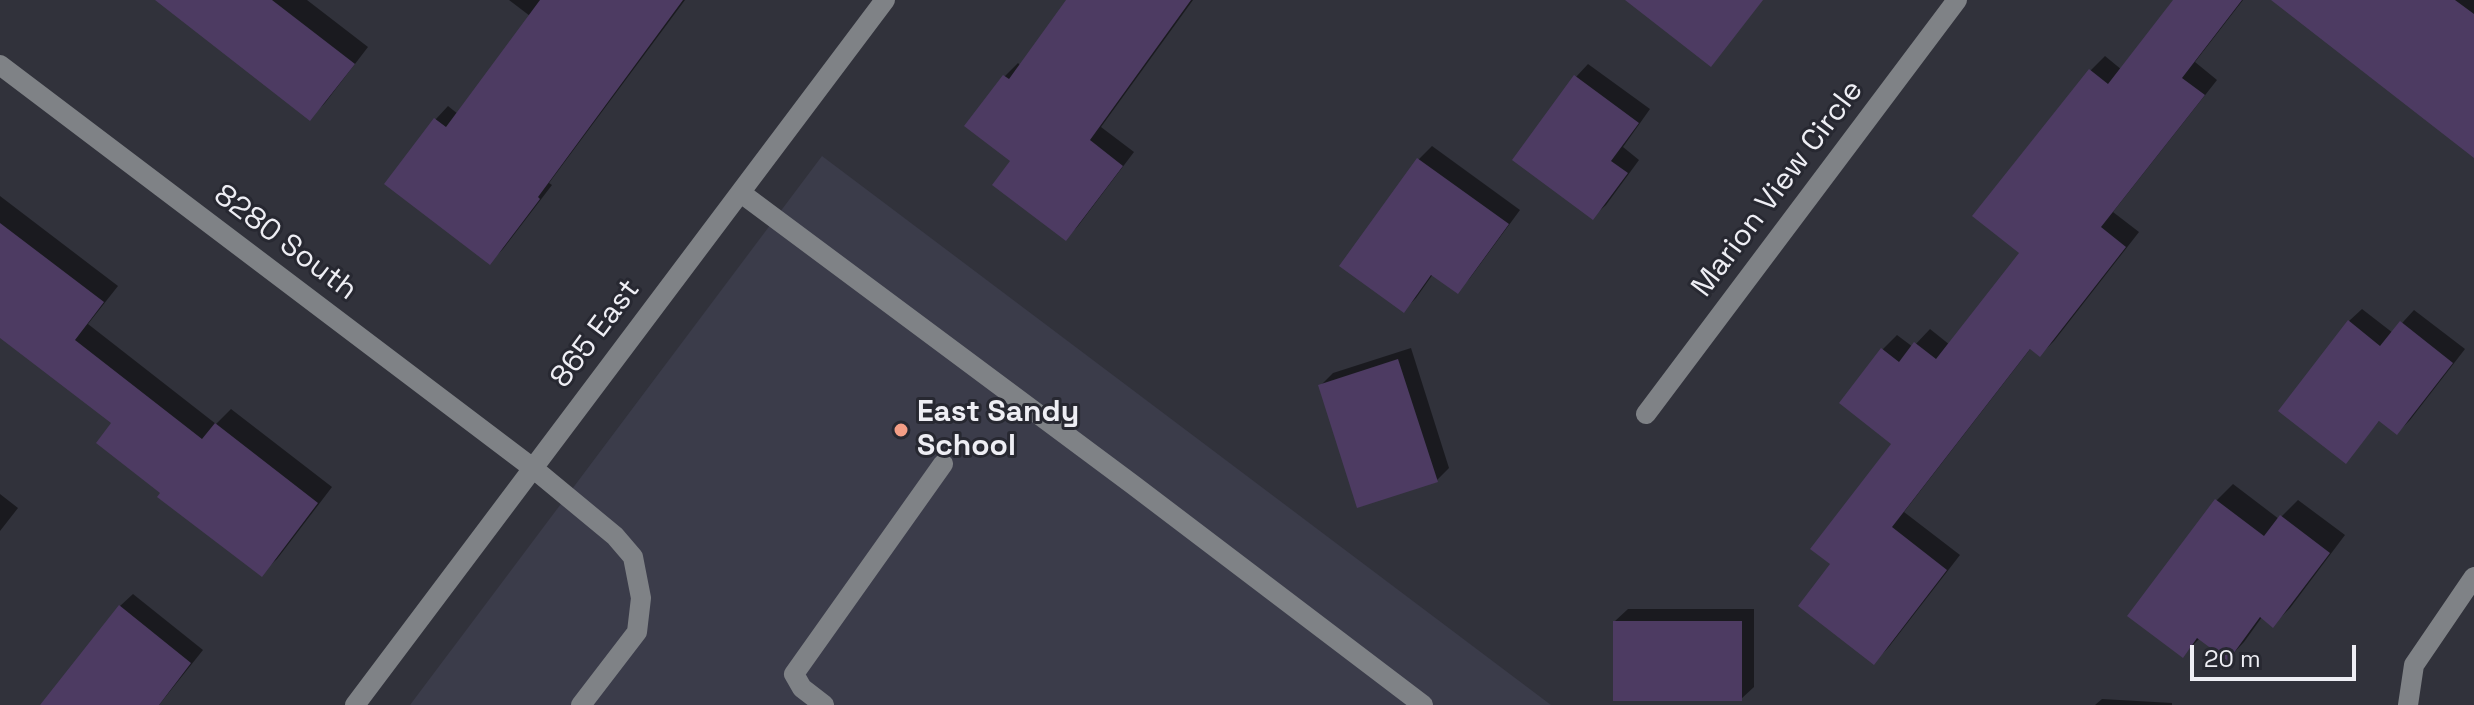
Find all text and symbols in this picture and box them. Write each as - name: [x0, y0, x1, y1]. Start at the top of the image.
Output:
- street label: Marion View Circle: [1685, 74, 1871, 304]
- street label: 8280 South: [206, 178, 364, 308]
- street label: 865 East: [544, 273, 648, 395]
- place label: East Sandy School: [917, 395, 1079, 466]
- marker: East Sandy School: [892, 421, 910, 439]
- scale bar: [2194, 629, 2360, 679]
- text: 20 m: [2204, 643, 2261, 674]

